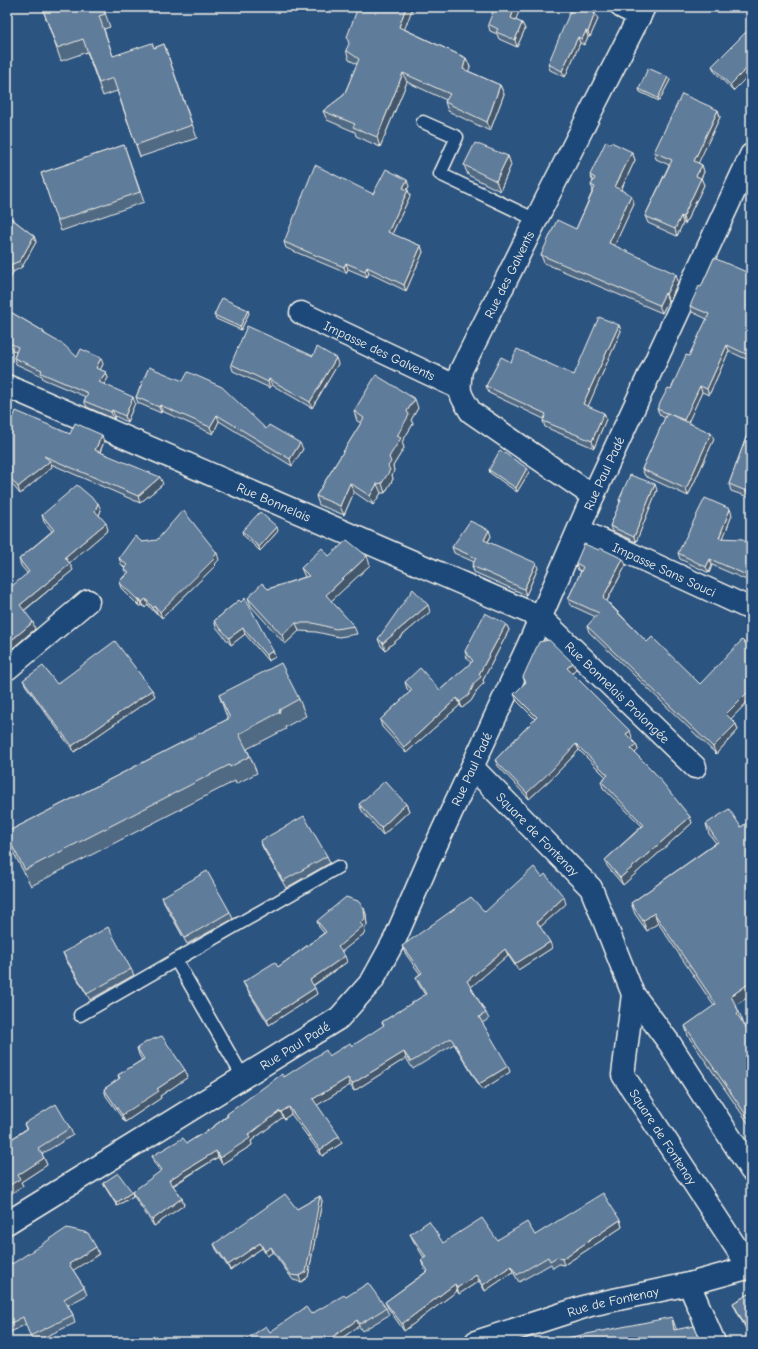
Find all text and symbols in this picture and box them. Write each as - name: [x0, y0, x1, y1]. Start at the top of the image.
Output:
- street label: Rue des Galvents: [481, 229, 537, 321]
- street label: Impasse des Galvents: [321, 318, 437, 384]
- street label: Rue Paul Padé: [581, 434, 628, 513]
- street label: Rue Bonnelais: [235, 480, 313, 525]
- street label: Impasse Sans Souci: [610, 539, 718, 600]
- street label: Rue Bonnelais Prolongée: [562, 639, 673, 747]
- street label: Rue Paul Padé: [448, 730, 495, 808]
- street label: Square de Fontenay: [493, 789, 582, 879]
- street label: Rue Paul Padé: [257, 1018, 333, 1073]
- street label: Square de Fontenay: [626, 1086, 700, 1188]
- street label: Rue de Fontenay: [565, 1284, 660, 1320]

